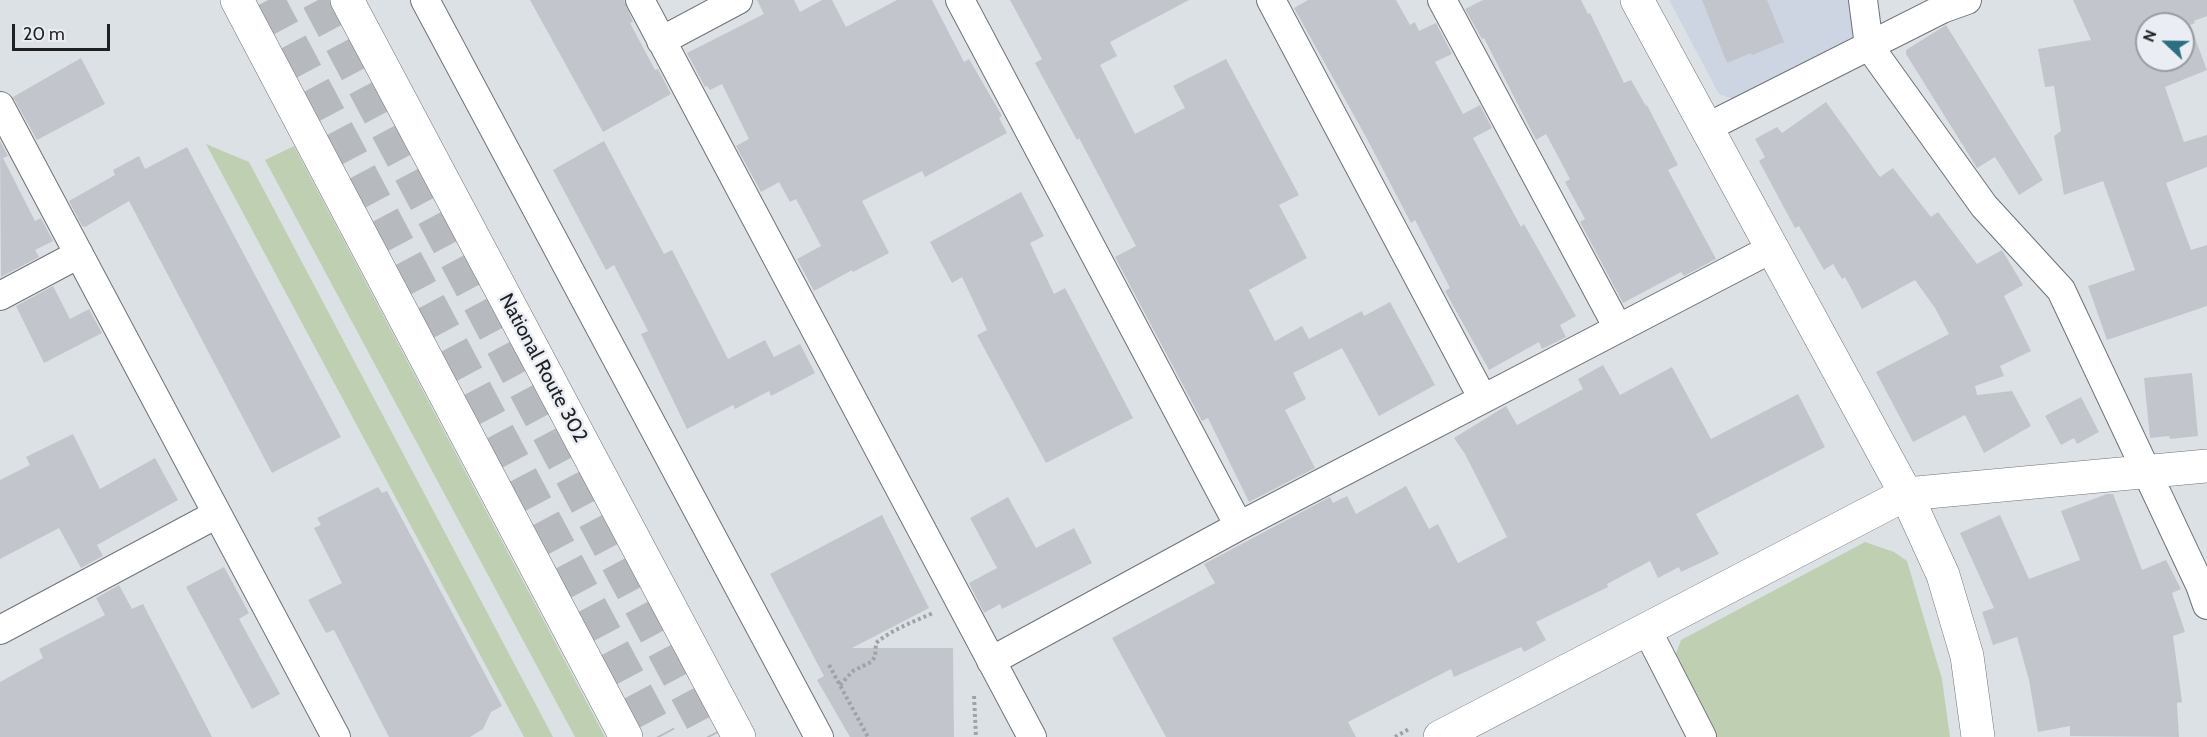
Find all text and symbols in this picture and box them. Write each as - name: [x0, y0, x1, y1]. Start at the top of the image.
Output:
- scale bar: [15, 12, 112, 50]
- north arrow: [2135, 12, 2195, 72]
- text: 20 m: [23, 23, 65, 45]
- text: N: [2139, 27, 2161, 45]
- street label: National Route 302: [494, 289, 592, 447]

